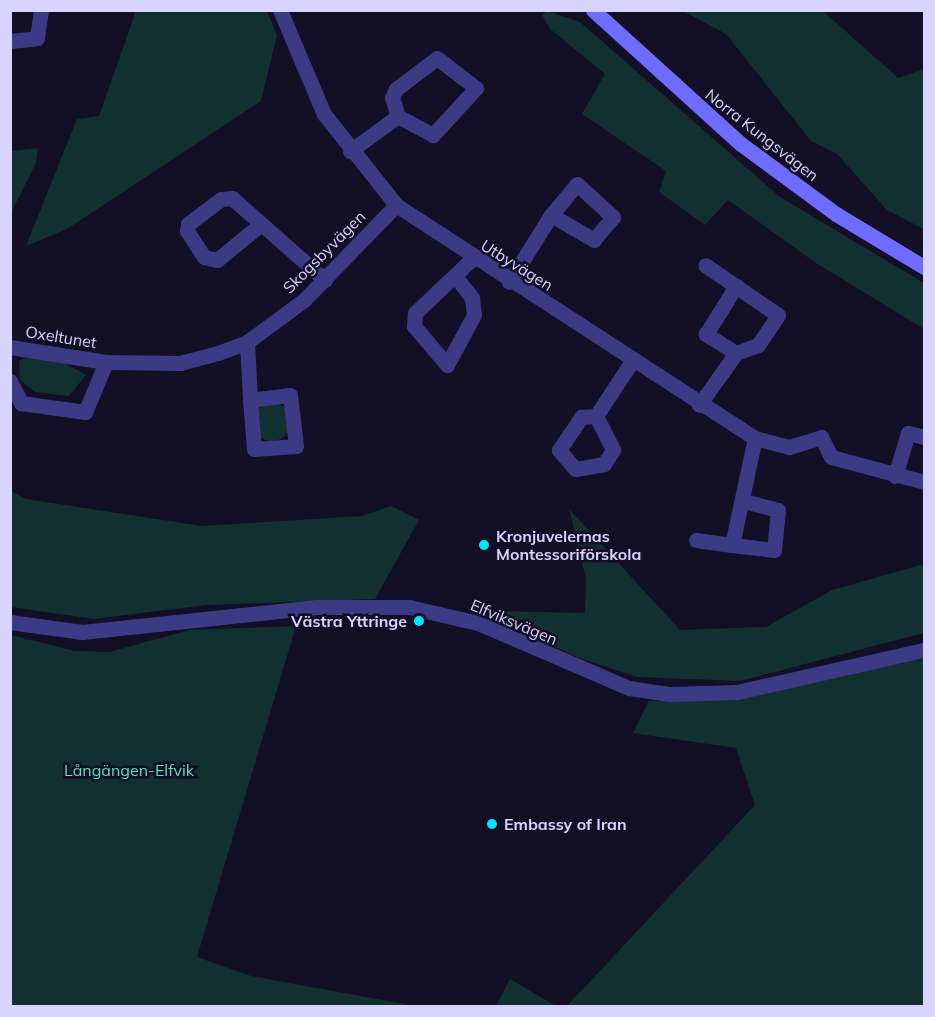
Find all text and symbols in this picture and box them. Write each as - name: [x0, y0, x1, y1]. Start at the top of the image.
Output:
- street label: Norra Kungsvägen: [702, 85, 822, 185]
- street label: Skogsbyvägen: [279, 207, 369, 297]
- street label: Utbyvägen: [477, 235, 557, 295]
- street label: Oxeltunet: [24, 322, 98, 352]
- place label: Kronjuvelernas Montessoriförskola: [496, 526, 641, 564]
- marker: Kronjuvelernas Montessoriförskola: [477, 538, 491, 552]
- street label: Elfviksvägen: [468, 595, 560, 649]
- place label: Västra Yttringe: [291, 611, 407, 631]
- marker: Västra Yttringe: [412, 614, 426, 628]
- park label: Långängen-Elfvik: [64, 760, 194, 780]
- place label: Embassy of Iran: [504, 814, 627, 834]
- marker: Embassy of Iran: [485, 817, 499, 831]

